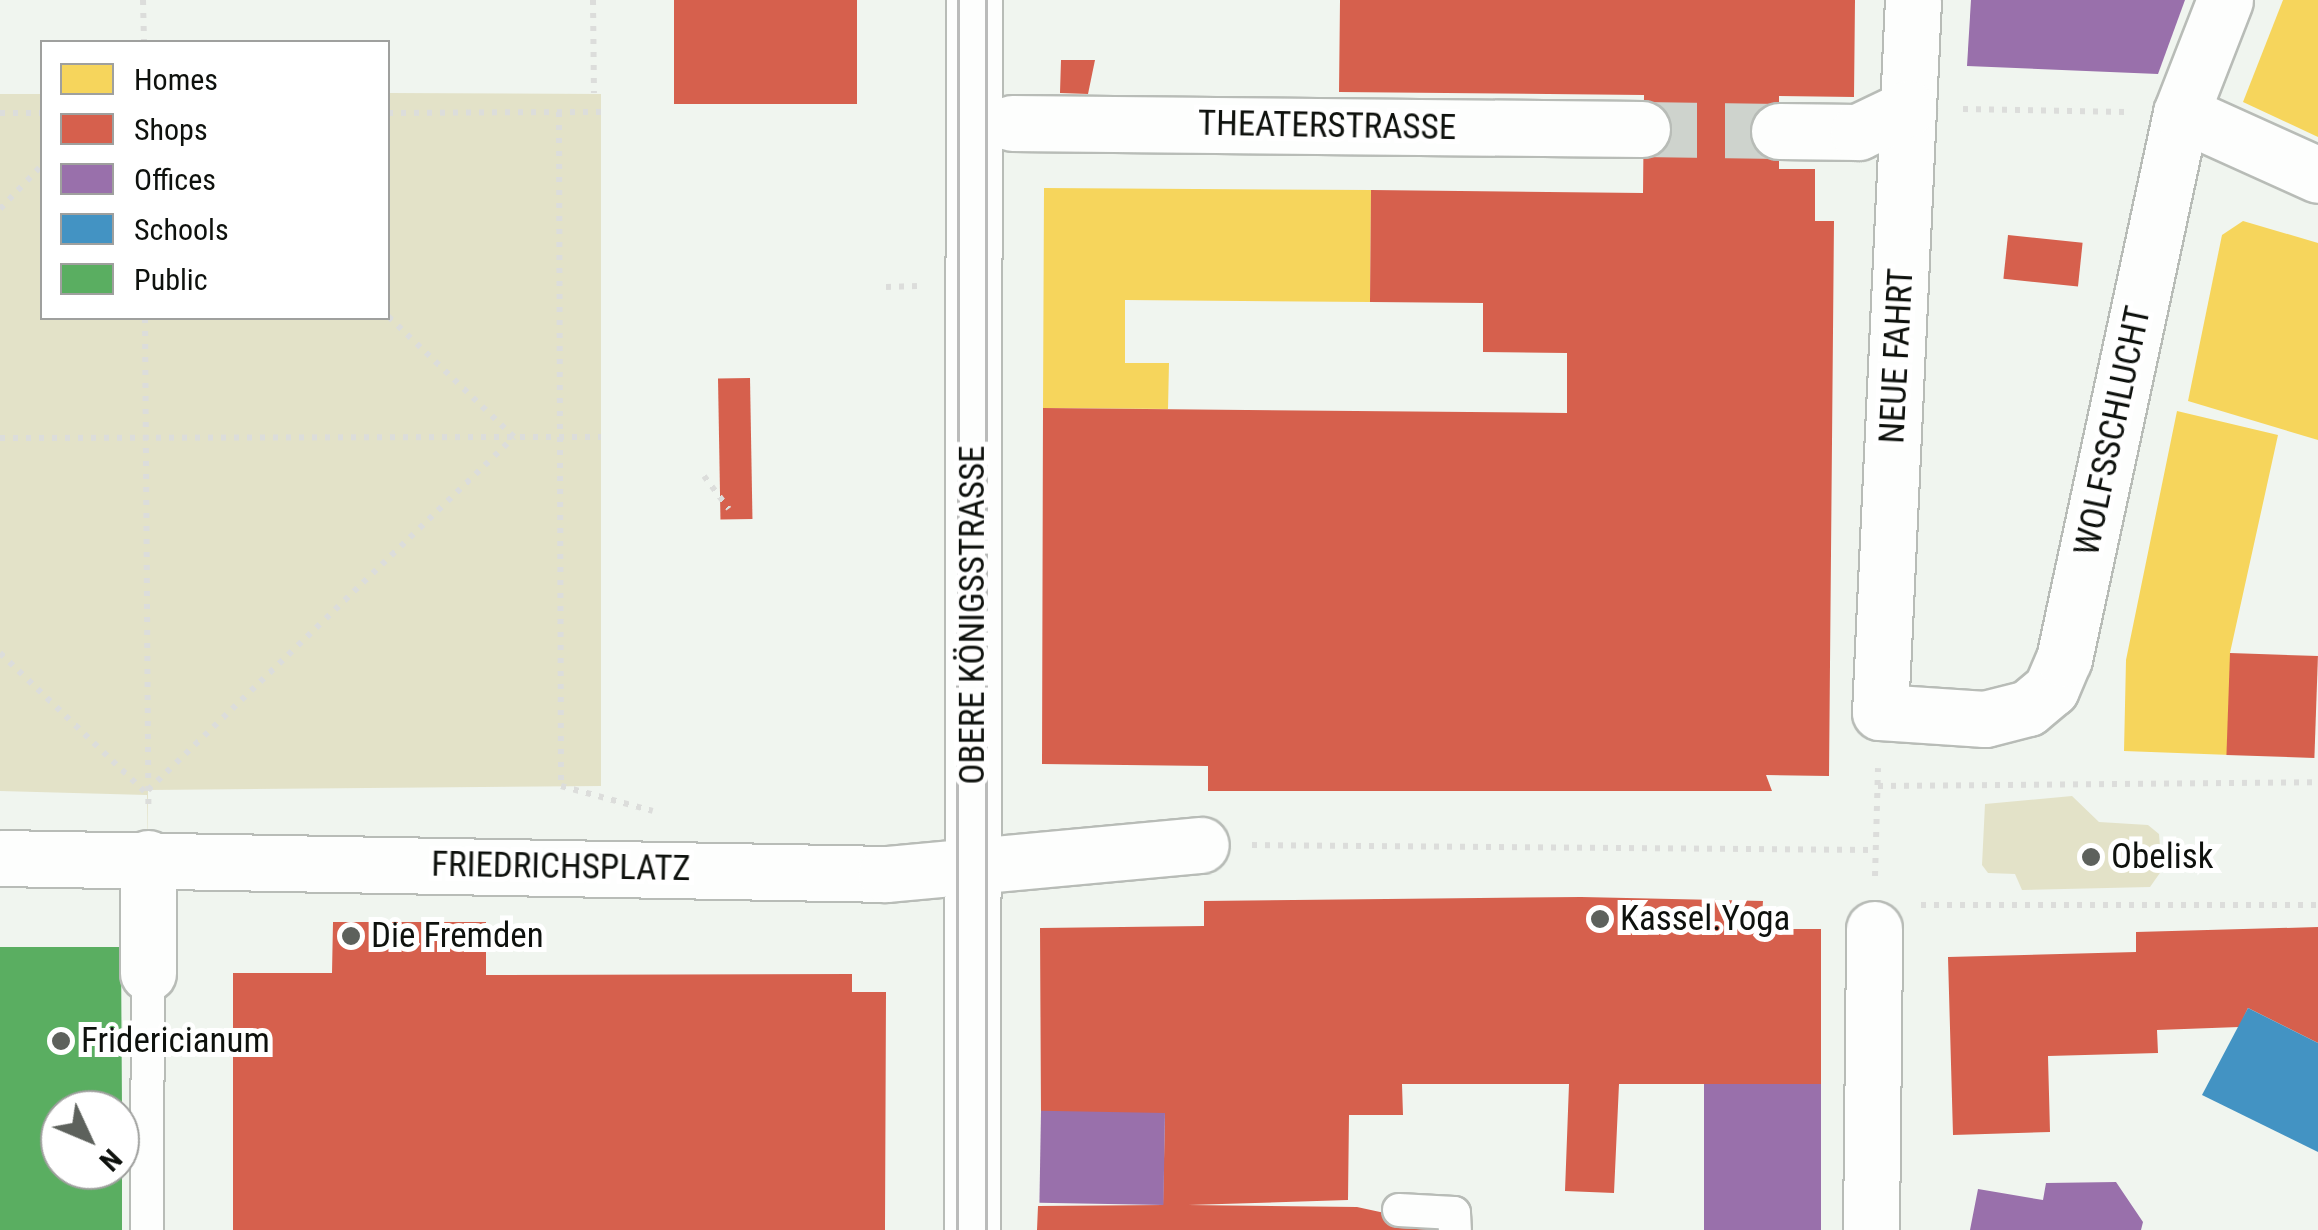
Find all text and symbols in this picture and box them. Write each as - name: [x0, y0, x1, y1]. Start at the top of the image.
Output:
- legend: [40, 40, 390, 320]
- text: Homes: [134, 62, 218, 97]
- street label: THEATERSTRASSE: [1197, 103, 1457, 149]
- text: Shops: [134, 112, 208, 147]
- text: Offices: [134, 162, 216, 197]
- text: Schools: [134, 212, 229, 247]
- text: Public: [134, 262, 208, 297]
- street label: NEUE FAHRT: [1871, 267, 1923, 445]
- street label: WOLFSSCHLUCHT: [2066, 303, 2160, 559]
- street label: OBERE KÖNIGSSTRASSE: [952, 445, 994, 785]
- place label: Obelisk: [2111, 836, 2214, 878]
- street label: FRIEDRICHSPLATZ: [431, 844, 691, 890]
- marker: Obelisk: [2080, 846, 2102, 868]
- place label: Kassel.Yoga: [1620, 898, 1790, 940]
- marker: Kassel.Yoga: [1589, 908, 1611, 930]
- place label: Die Fremden: [371, 915, 544, 957]
- marker: Die Fremden: [340, 925, 362, 947]
- place label: Fridericianum: [81, 1020, 270, 1062]
- marker: Fridericianum: [50, 1030, 72, 1052]
- north arrow: [40, 1090, 140, 1190]
- text: N: [93, 1142, 128, 1177]

